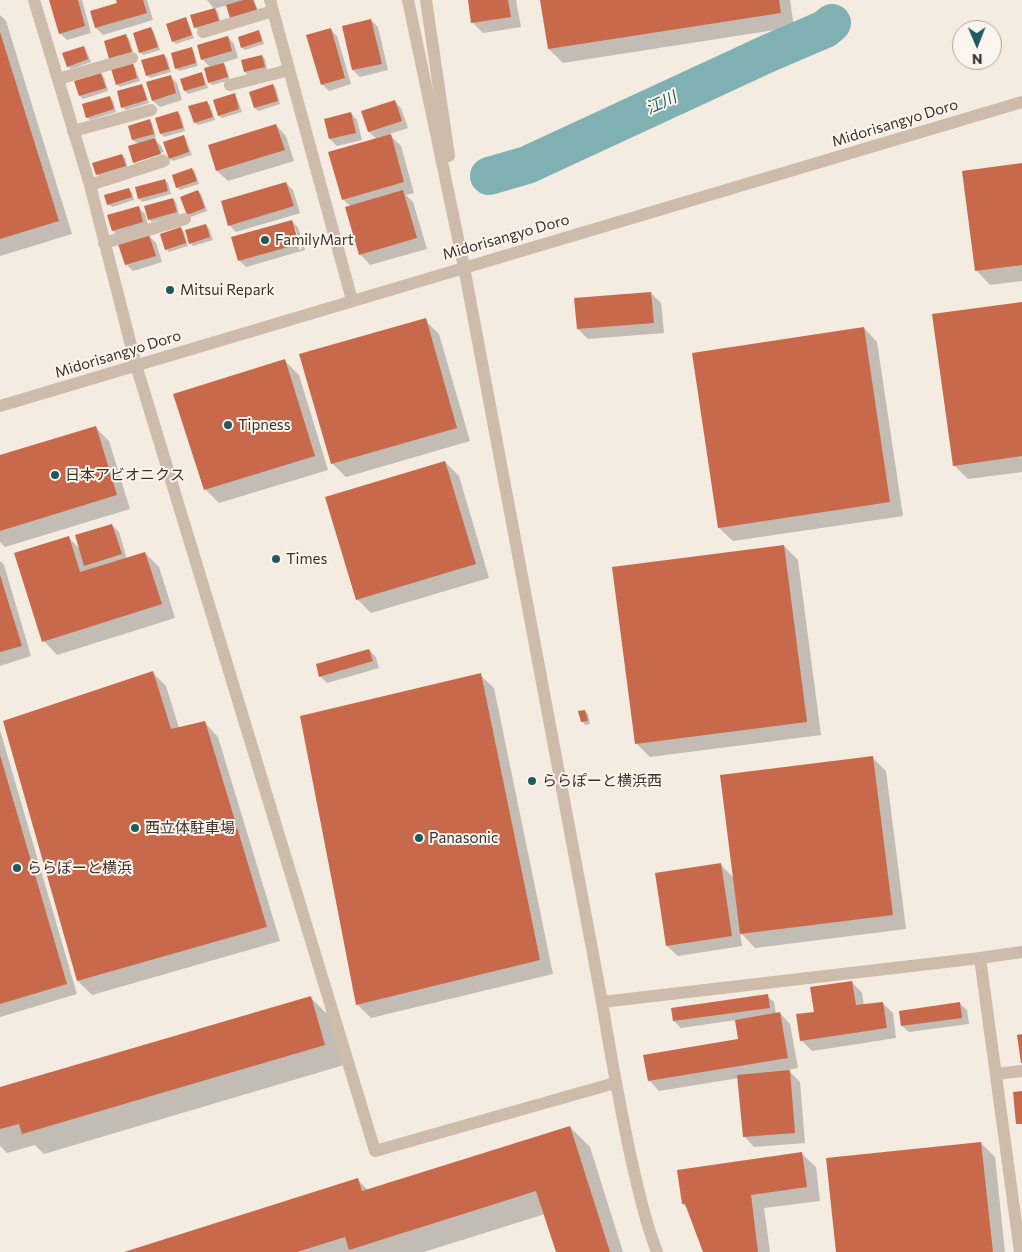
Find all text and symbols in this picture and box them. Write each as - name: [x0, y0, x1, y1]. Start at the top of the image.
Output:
- north arrow: [952, 20, 1002, 70]
- text: N: [972, 51, 983, 68]
- water label: 江川: [642, 88, 680, 118]
- street label: Midorisangyo Doro: [830, 95, 960, 151]
- street label: Midorisangyo Doro: [440, 210, 572, 264]
- place label: FamilyMart: [275, 231, 354, 249]
- marker: FamilyMart: [259, 234, 271, 246]
- place label: Mitsui Repark: [180, 281, 275, 299]
- marker: Mitsui Repark: [164, 284, 176, 296]
- street label: Midorisangyo Doro: [53, 326, 183, 382]
- place label: Tipness: [238, 416, 290, 434]
- marker: Tipness: [222, 419, 234, 431]
- place label: 日本アビオニクス: [65, 466, 185, 484]
- marker: 日本アビオニクス: [49, 469, 61, 481]
- place label: Times: [286, 550, 327, 568]
- marker: Times: [270, 553, 282, 565]
- place label: ららぽーと横浜西: [542, 772, 662, 790]
- marker: ららぽーと横浜西: [526, 775, 538, 787]
- place label: 西立体駐車場: [145, 819, 235, 837]
- marker: 西立体駐車場: [129, 822, 141, 834]
- place label: Panasonic: [429, 829, 498, 847]
- marker: Panasonic: [413, 832, 425, 844]
- place label: ららぽーと横浜: [27, 859, 132, 877]
- marker: ららぽーと横浜: [11, 862, 23, 874]

